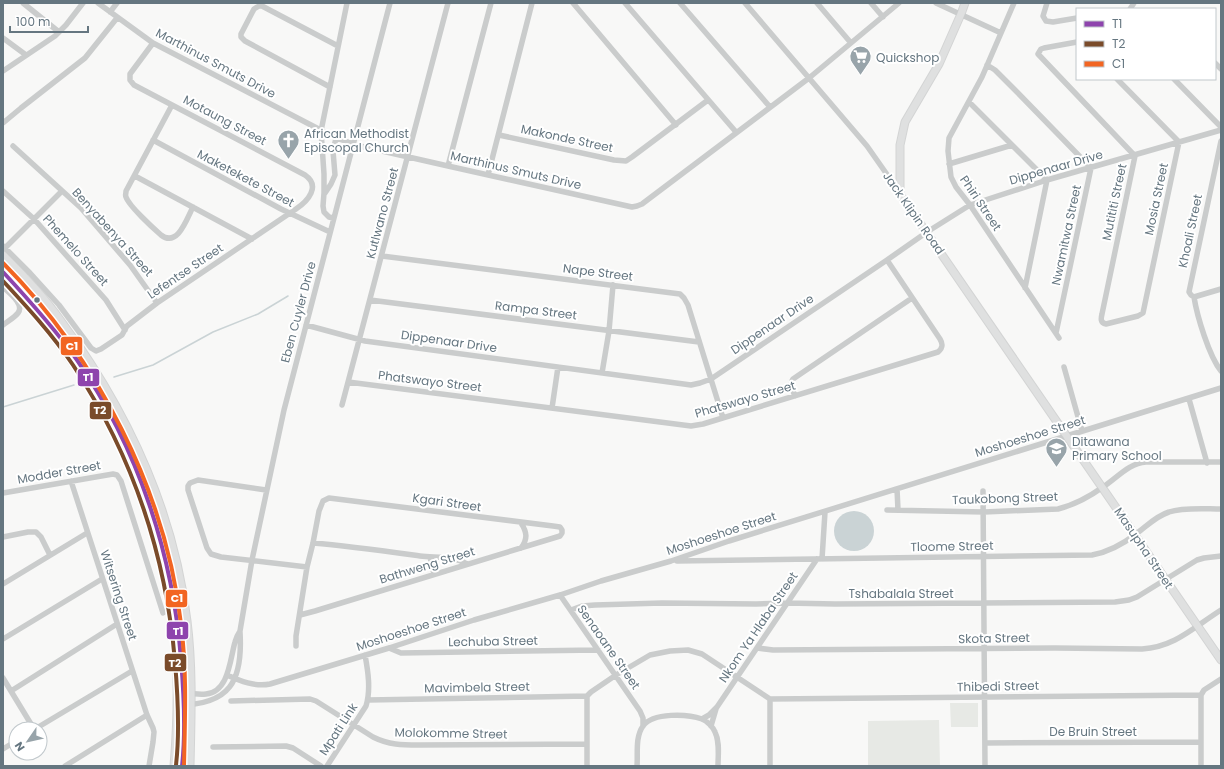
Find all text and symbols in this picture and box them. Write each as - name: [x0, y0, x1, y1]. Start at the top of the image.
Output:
- scale bar: [10, 8, 88, 34]
- legend: [1076, 8, 1216, 80]
- text: 100 m: [16, 13, 50, 30]
- text: T1: [1112, 15, 1122, 32]
- street label: Marthinus Smuts Drive: [153, 24, 279, 102]
- text: T2: [1112, 35, 1125, 52]
- supermarket icon: Quickshop: [847, 44, 873, 77]
- place label: Quickshop: [876, 49, 939, 66]
- text: C1: [1112, 55, 1125, 72]
- street label: Motaung Street: [180, 91, 270, 149]
- street label: Makonde Street: [519, 120, 615, 156]
- place label: African Methodist Episcopal Church: [304, 125, 409, 156]
- church icon: African Methodist Episcopal Church: [276, 127, 302, 160]
- street label: Maketekete Street: [194, 145, 298, 211]
- street label: Dippenaar Drive: [1007, 145, 1105, 189]
- street label: Marthinus Smuts Drive: [449, 147, 583, 193]
- street label: Mosia Street: [1140, 161, 1172, 237]
- street label: Mutititi Street: [1098, 162, 1130, 242]
- street label: Kutlwano Street: [362, 165, 402, 261]
- street label: Jack Klipin Road: [879, 168, 949, 258]
- street label: Phiri Street: [956, 172, 1006, 234]
- street label: Nwamitwa Street: [1047, 183, 1085, 287]
- street label: Benyabenya Street: [69, 184, 157, 280]
- street label: Khoali Street: [1174, 193, 1206, 269]
- street label: Phemelo Street: [39, 211, 113, 289]
- street label: Lefentse Street: [144, 239, 226, 303]
- street label: Eben Cuyler Drive: [276, 259, 320, 365]
- street label: Nape Street: [562, 259, 634, 285]
- street label: Dippenaar Drive: [727, 290, 817, 358]
- unlabelled marker: [32, 295, 42, 305]
- street label: Rampa Street: [494, 297, 578, 323]
- street label: Dippenaar Drive: [400, 326, 498, 356]
- line badge: C1: [60, 336, 83, 356]
- text: C1: [66, 338, 78, 354]
- street label: Phatswayo Street: [377, 366, 483, 396]
- line badge: T1: [77, 368, 100, 387]
- text: T1: [83, 369, 93, 385]
- street label: Phatswayo Street: [693, 376, 797, 422]
- line badge: T2: [89, 401, 112, 420]
- text: T2: [94, 402, 106, 418]
- street label: Moshoeshoe Street: [973, 411, 1087, 461]
- place label: Ditawana Primary School: [1072, 433, 1162, 464]
- school or university icon: Ditawana Primary School: [1043, 435, 1069, 468]
- street label: Modder Street: [16, 456, 102, 488]
- street label: Taukobong Street: [952, 488, 1058, 508]
- street label: Kgari Street: [412, 489, 482, 515]
- street label: Masupha Street: [1110, 504, 1178, 592]
- street label: Moshoeshoe Street: [664, 507, 778, 559]
- street label: Tloome Street: [910, 537, 994, 555]
- street label: Bathweng Street: [377, 542, 477, 588]
- street label: Witsering Street: [96, 548, 142, 642]
- street label: Nkom Ya Hlaba Street: [715, 568, 801, 686]
- street label: Tshabalala Street: [848, 585, 954, 602]
- line badge: C1: [165, 589, 188, 608]
- text: C1: [171, 590, 183, 606]
- street label: Senaoane Street: [573, 601, 645, 693]
- street label: Moshoeshoe Street: [354, 603, 468, 655]
- line badge: T1: [166, 621, 189, 640]
- text: T1: [173, 623, 183, 639]
- street label: Skota Street: [958, 629, 1030, 647]
- street label: Lechuba Street: [448, 632, 538, 650]
- line badge: T2: [164, 653, 187, 672]
- text: T2: [169, 655, 181, 671]
- street label: Thibedi Street: [957, 677, 1039, 695]
- street label: Mavimbela Street: [424, 678, 530, 696]
- street label: Mpati Link: [315, 699, 362, 758]
- north arrow: [8, 721, 48, 761]
- street label: De Bruin Street: [1049, 723, 1137, 740]
- street label: Molokomme Street: [394, 724, 508, 742]
- text: N: [11, 739, 29, 754]

